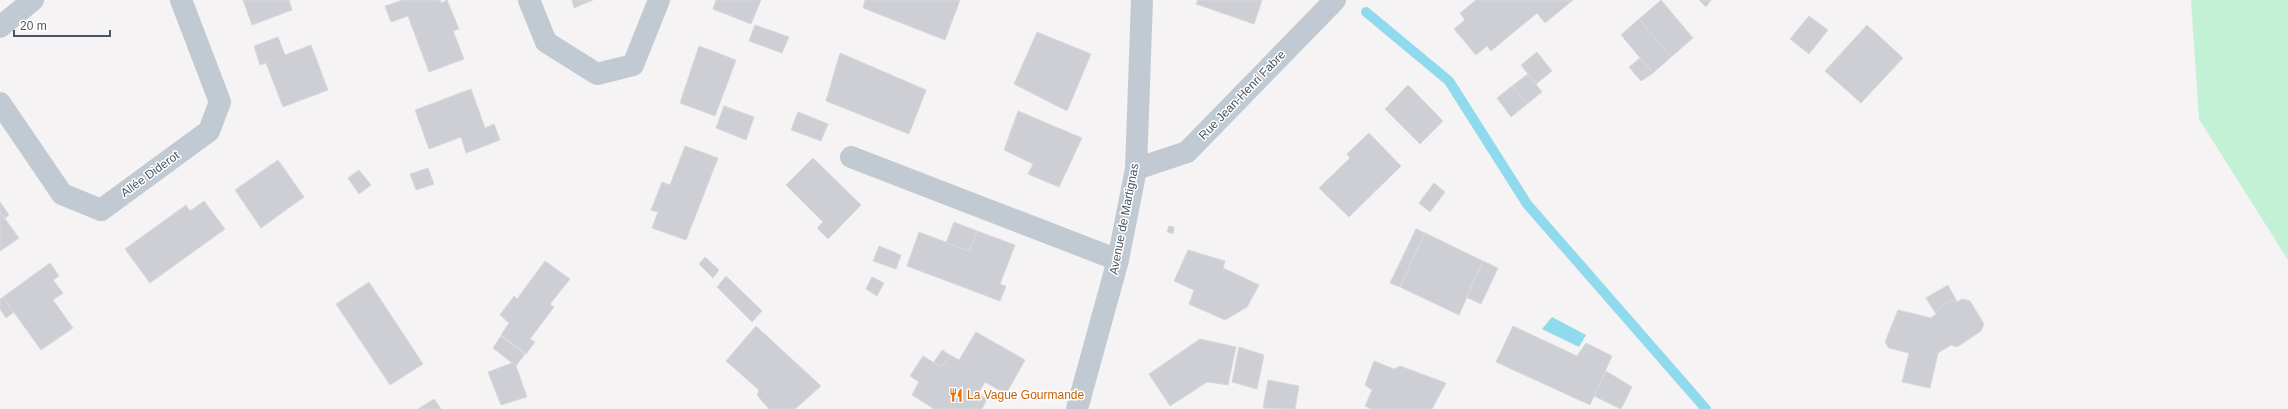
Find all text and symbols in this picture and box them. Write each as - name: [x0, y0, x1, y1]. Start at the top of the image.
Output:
- scale bar: [14, 12, 110, 38]
- text: 20 m: [20, 19, 47, 33]
- street label: Rue Jean-Henri Fabre: [1196, 47, 1288, 143]
- street label: Allée Diderot: [118, 148, 182, 200]
- street label: Avenue de Martignas: [1106, 162, 1142, 276]
- restaurant icon: La Vague Gourmande: [948, 387, 964, 403]
- place label: La Vague Gourmande: [967, 388, 1085, 402]

